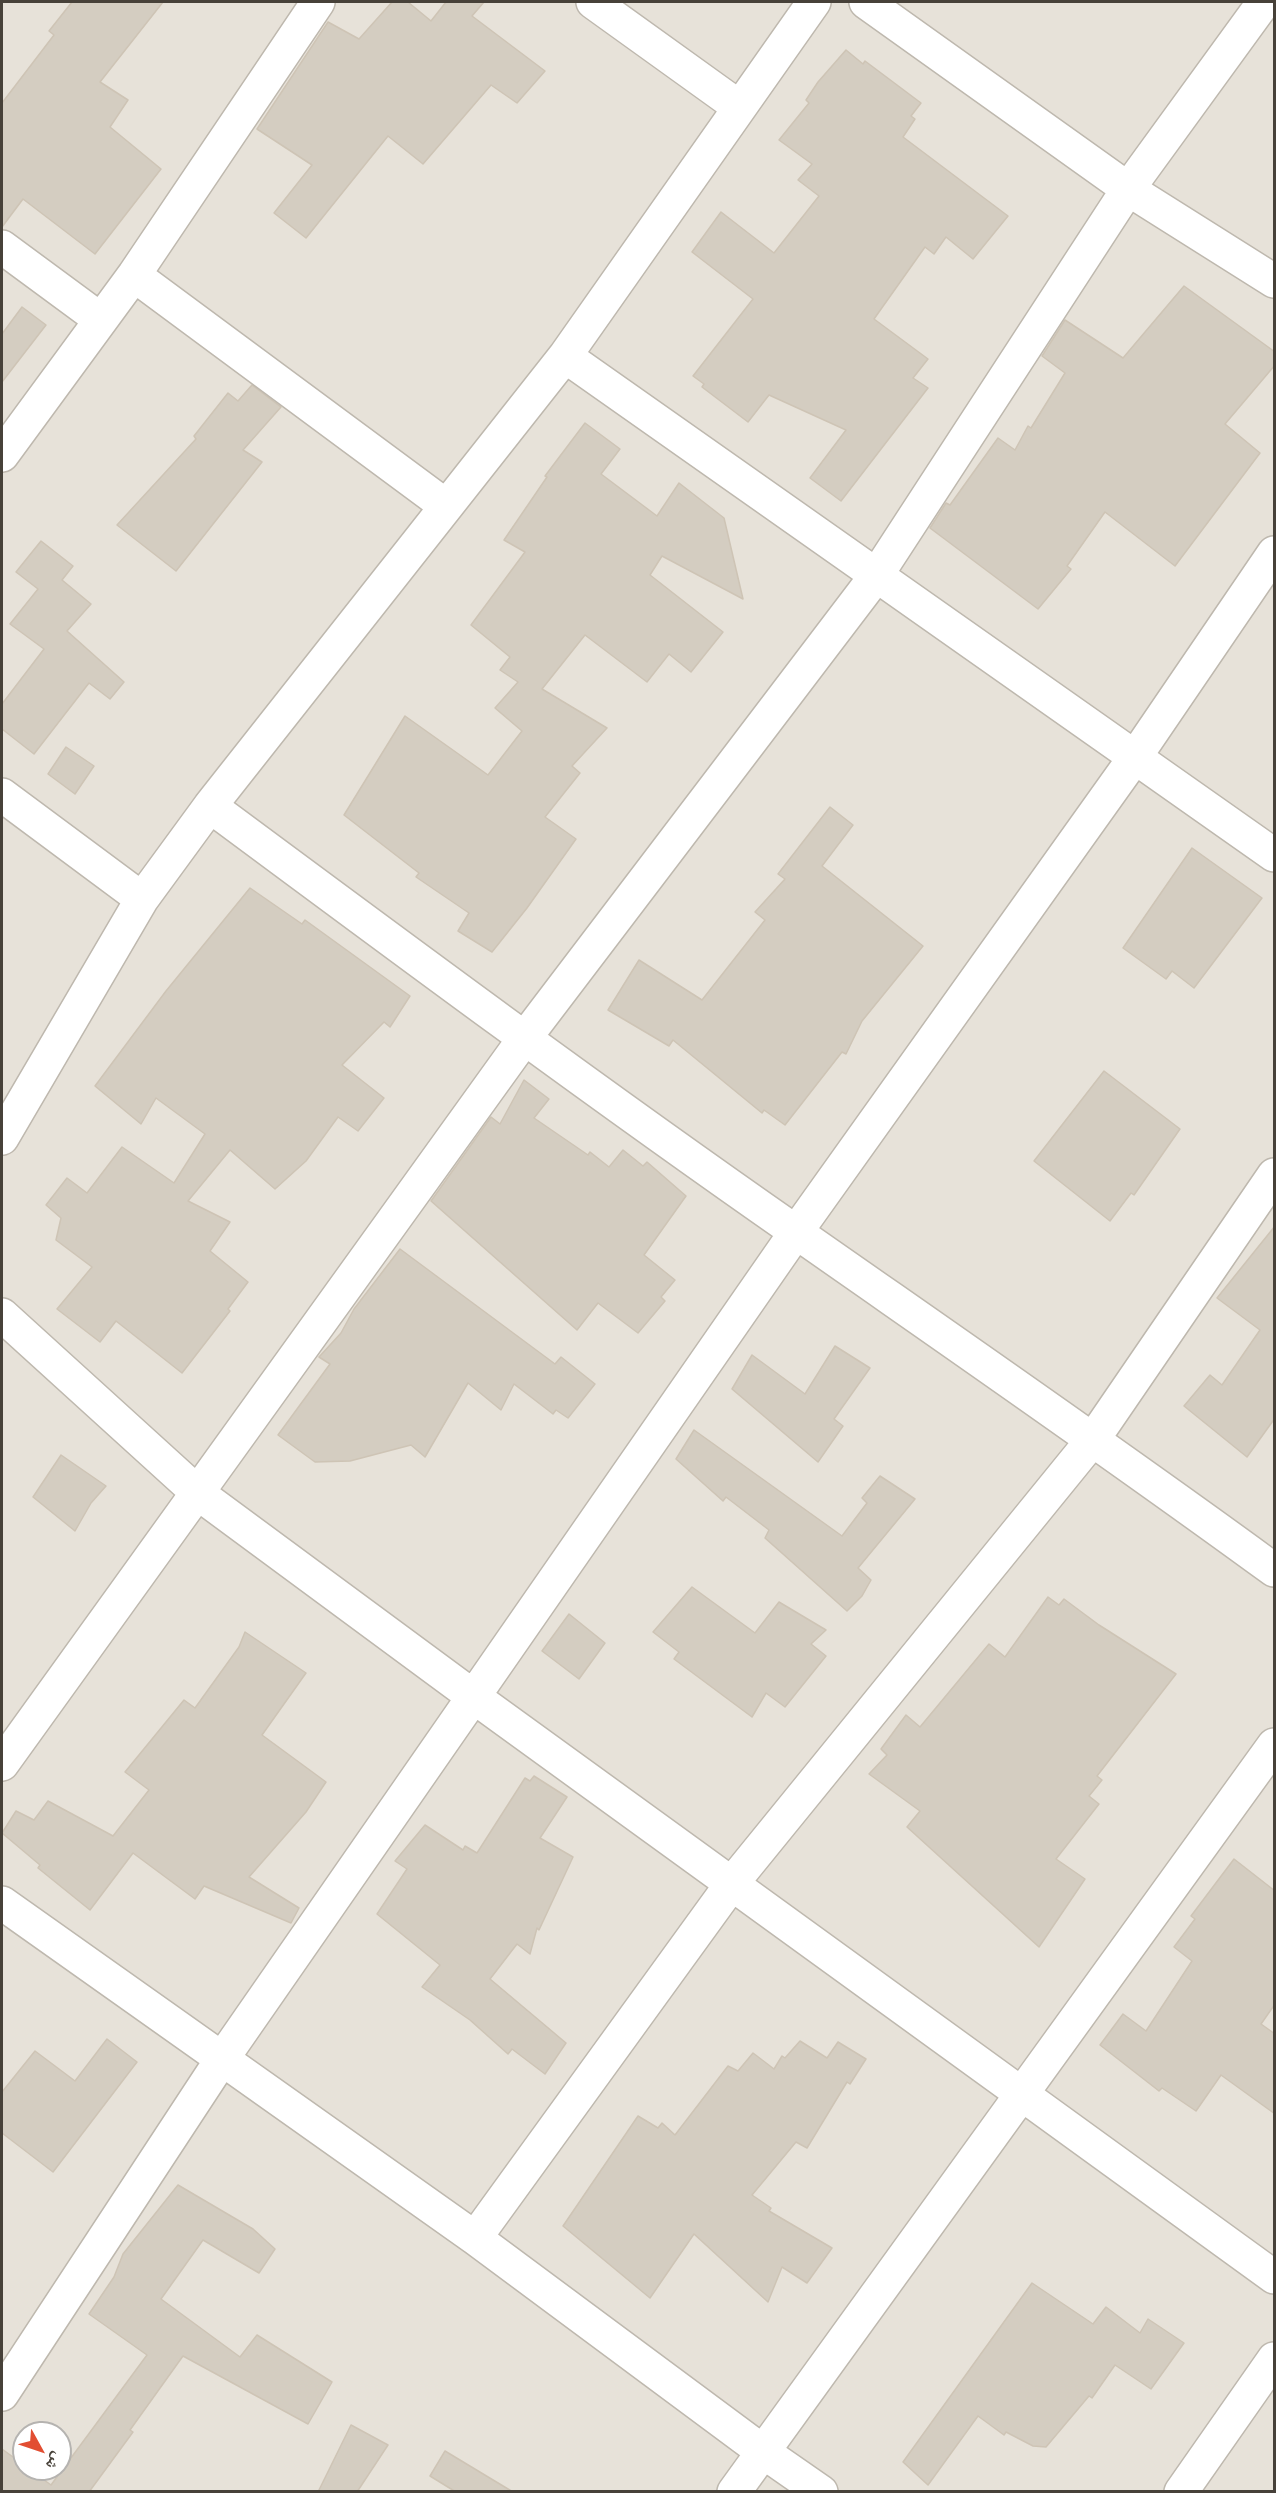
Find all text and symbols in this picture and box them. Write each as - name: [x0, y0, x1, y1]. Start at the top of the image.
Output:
- north arrow: [12, 2421, 72, 2481]
- text: ش: [41, 2448, 67, 2474]

